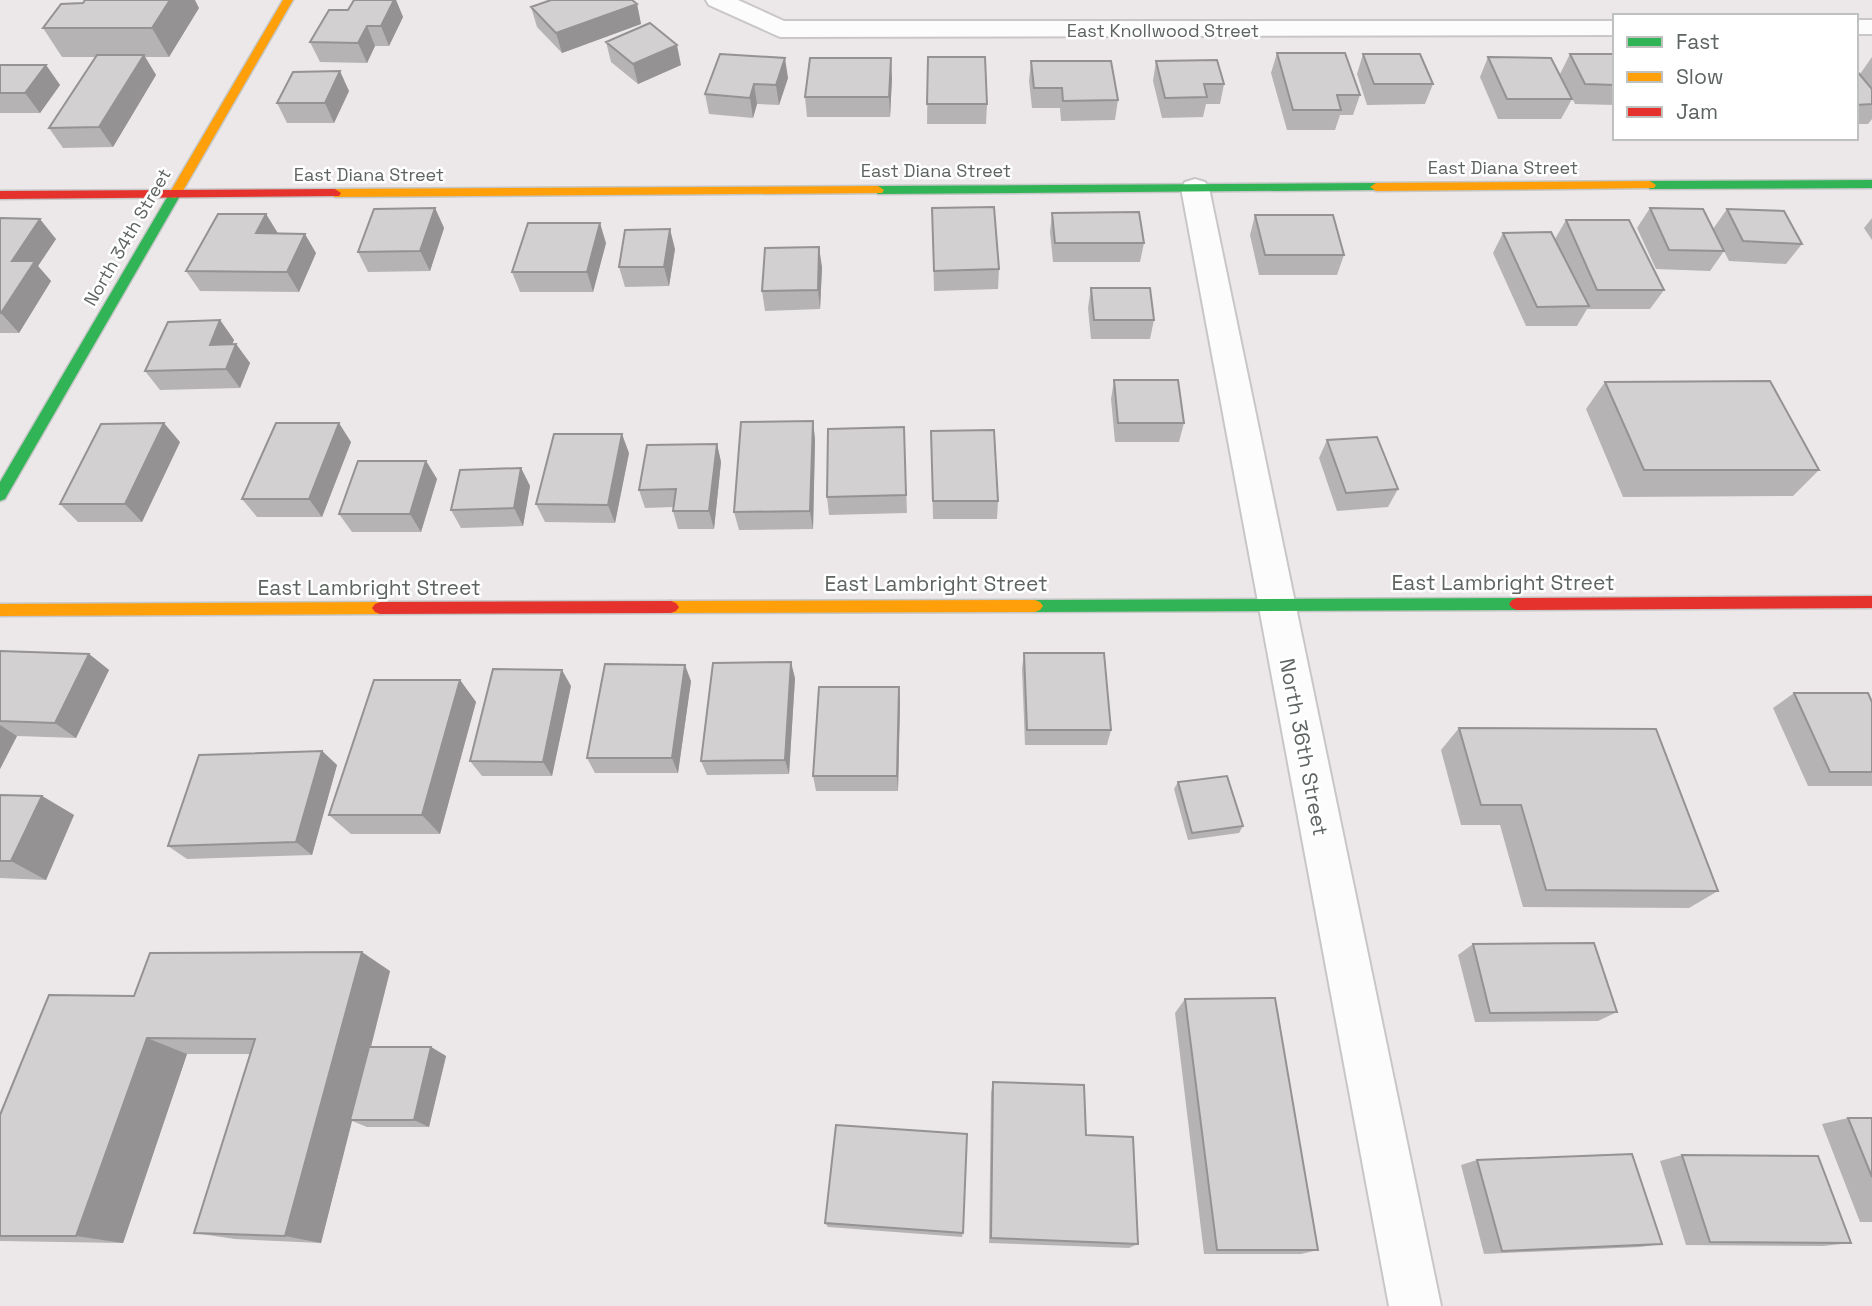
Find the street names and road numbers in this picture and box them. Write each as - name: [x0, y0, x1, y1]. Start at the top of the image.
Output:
- street label: East Knollwood Street: [1067, 19, 1259, 42]
- street label: East Diana Street: [1428, 156, 1578, 179]
- street label: East Diana Street: [861, 159, 1011, 182]
- street label: East Diana Street: [294, 163, 444, 186]
- street label: North 34th Street: [78, 164, 176, 310]
- street label: East Lambright Street: [1391, 569, 1615, 596]
- street label: East Lambright Street: [824, 570, 1048, 597]
- street label: East Lambright Street: [257, 574, 481, 601]
- street label: North 36th Street: [1274, 656, 1334, 838]

